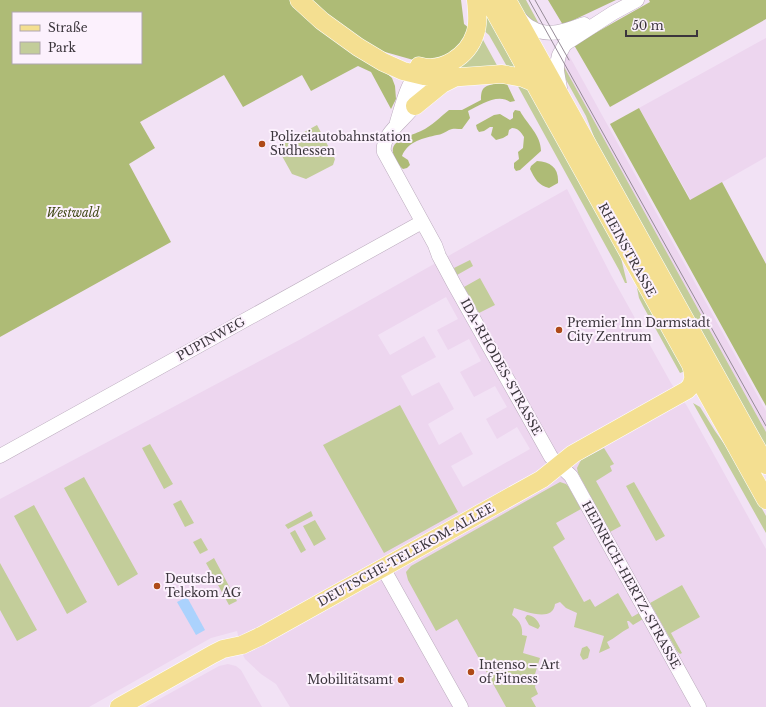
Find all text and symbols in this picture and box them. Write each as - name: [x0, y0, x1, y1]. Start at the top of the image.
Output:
- legend: [12, 12, 142, 64]
- scale bar: [626, 12, 697, 38]
- text: 50 m: [632, 18, 664, 33]
- text: Straße: [48, 20, 88, 35]
- text: Park: [48, 40, 76, 55]
- place label: Polizeiautobahnstation Südhessen: [270, 129, 411, 158]
- marker: Polizeiautobahnstation Südhessen: [257, 139, 267, 149]
- street label: RHEINSTRASSE: [595, 200, 660, 300]
- park label: Westwald: [46, 205, 101, 220]
- street label: IDA-RHODES-STRASSE: [458, 296, 545, 438]
- street label: PUPINWEG: [174, 313, 248, 364]
- place label: Premier Inn Darmstadt City Zentrum: [567, 315, 711, 344]
- marker: Premier Inn Darmstadt City Zentrum: [554, 325, 564, 335]
- street label: HEINRICH-HERTZ-STRASSE: [579, 498, 684, 672]
- street label: DEUTSCHE-TELEKOM-ALLEE: [315, 500, 497, 609]
- place label: Deutsche Telekom AG: [165, 571, 242, 600]
- marker: Deutsche Telekom AG: [152, 581, 162, 591]
- place label: Intenso – Art of Fitness: [479, 657, 560, 686]
- marker: Intenso – Art of Fitness: [466, 667, 476, 677]
- place label: Mobilitätsamt: [307, 672, 393, 687]
- marker: Mobilitätsamt: [396, 675, 406, 685]

